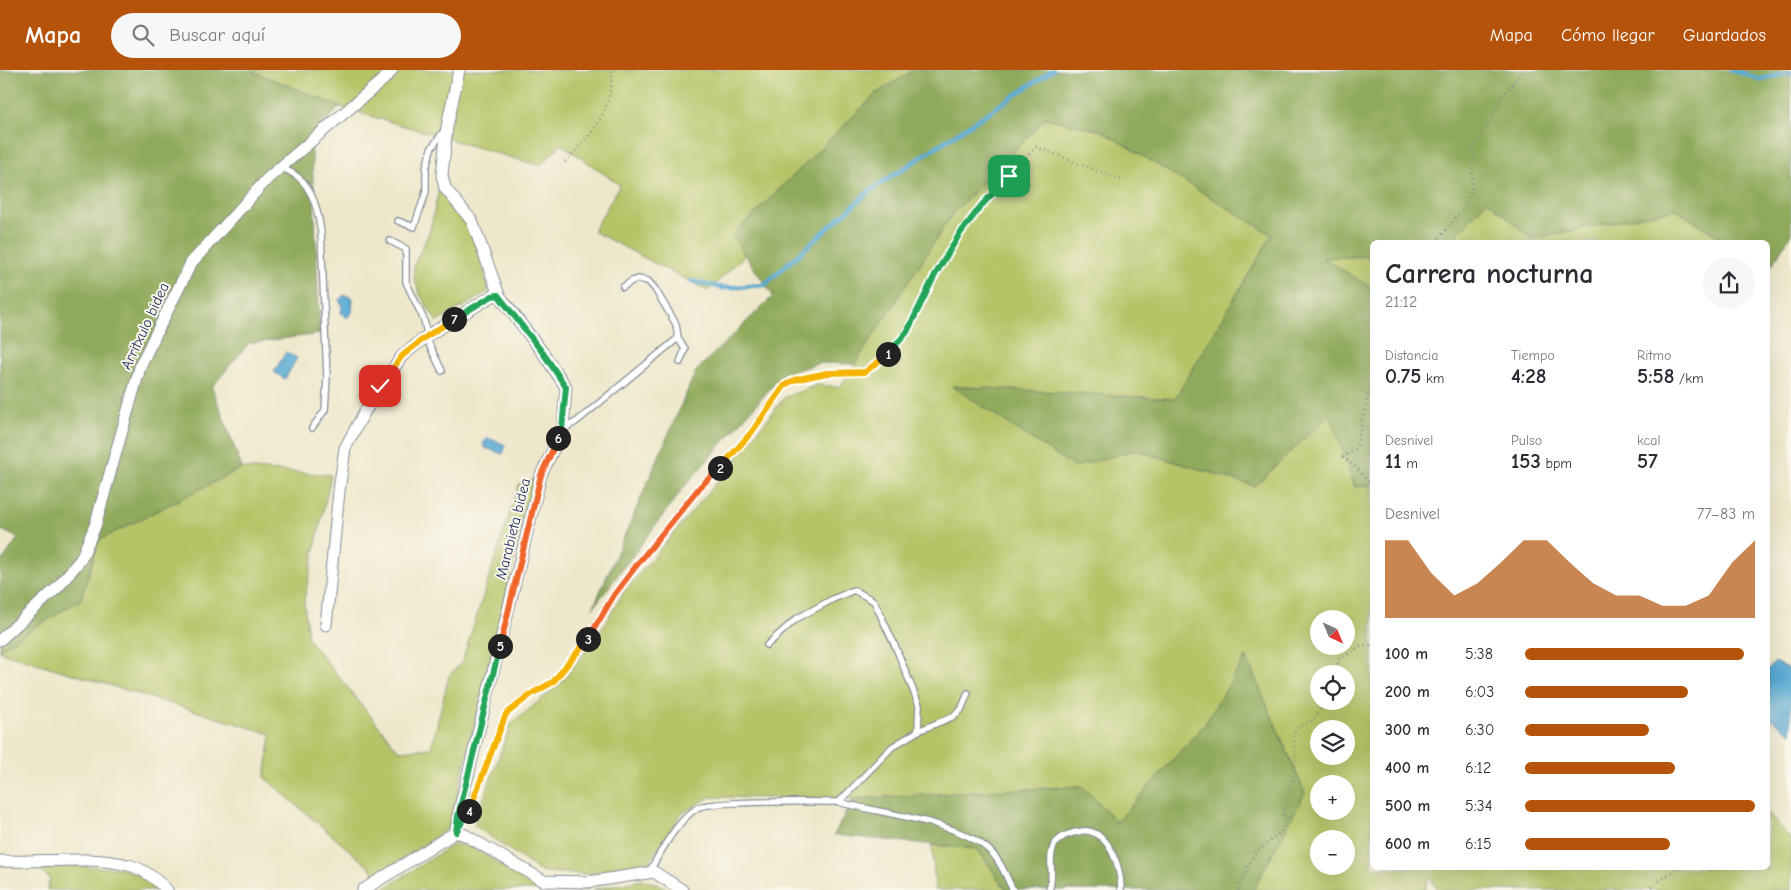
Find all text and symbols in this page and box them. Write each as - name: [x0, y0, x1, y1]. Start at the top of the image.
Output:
- search box: [111, 13, 461, 58]
- text: Mapa: [25, 21, 81, 49]
- icon: search: [129, 21, 157, 49]
- text: Buscar aquí: [169, 24, 265, 46]
- text: Mapa: [1490, 25, 1533, 46]
- text: Cómo llegar: [1561, 25, 1655, 46]
- text: Guardados: [1683, 25, 1766, 46]
- pin: [988, 155, 1030, 197]
- icon: arrive: [995, 162, 1023, 190]
- button: share: [1703, 257, 1755, 309]
- text: Carrera nocturna: [1385, 258, 1593, 290]
- street label: Arritxulo bidea: [117, 280, 173, 372]
- text: 21:12: [1385, 293, 1417, 311]
- pin: 7: [442, 306, 466, 332]
- text: 7: [451, 311, 458, 328]
- pin: 1: [876, 342, 900, 366]
- text: 1: [886, 346, 891, 363]
- text: Distancia: [1385, 347, 1439, 364]
- text: Tiempo: [1511, 347, 1555, 364]
- text: Ritmo: [1637, 347, 1672, 364]
- text: 0.75: [1385, 364, 1421, 388]
- text: 4:28: [1511, 364, 1546, 388]
- text: 5:58: [1637, 364, 1674, 388]
- pin: [359, 365, 401, 407]
- text: km: [1421, 370, 1444, 387]
- text: /km: [1674, 370, 1704, 387]
- icon: check: [366, 372, 394, 400]
- pin: 6: [546, 426, 570, 450]
- text: 6: [555, 430, 562, 447]
- text: Desnivel: [1385, 432, 1433, 449]
- text: Pulso: [1511, 432, 1542, 449]
- text: kcal: [1637, 432, 1661, 449]
- text: 11: [1385, 449, 1402, 473]
- text: 153: [1511, 449, 1541, 473]
- text: 57: [1637, 449, 1658, 473]
- text: m: [1402, 455, 1418, 472]
- text: bpm: [1541, 455, 1572, 472]
- pin: 2: [708, 456, 732, 480]
- text: 2: [717, 460, 724, 477]
- street label: Marabieta bidea: [492, 476, 534, 582]
- text: Desnivel: [1385, 505, 1440, 523]
- text: 77–83 m: [1697, 505, 1755, 523]
- north arrow: [1310, 610, 1355, 655]
- map controls: [1310, 610, 1355, 875]
- pin: 3: [576, 626, 600, 652]
- text: 3: [585, 631, 592, 648]
- pin: 5: [488, 634, 512, 658]
- text: 5: [497, 638, 504, 655]
- text: 100 m: [1385, 645, 1428, 663]
- text: 5:38: [1465, 645, 1493, 663]
- button: locate: [1310, 665, 1355, 710]
- text: 200 m: [1385, 683, 1430, 701]
- text: 6:03: [1465, 683, 1494, 701]
- button: layers: [1310, 720, 1355, 765]
- text: 300 m: [1385, 721, 1430, 739]
- text: 6:30: [1465, 721, 1494, 739]
- text: 400 m: [1385, 759, 1429, 777]
- text: 6:12: [1465, 759, 1491, 777]
- button: +: [1310, 775, 1355, 820]
- text: 500 m: [1385, 797, 1430, 815]
- text: 5:34: [1465, 797, 1492, 815]
- pin: 4: [456, 798, 482, 824]
- text: 4: [466, 803, 473, 820]
- button: −: [1310, 830, 1355, 875]
- text: 600 m: [1385, 835, 1430, 853]
- text: 6:15: [1465, 835, 1492, 853]

